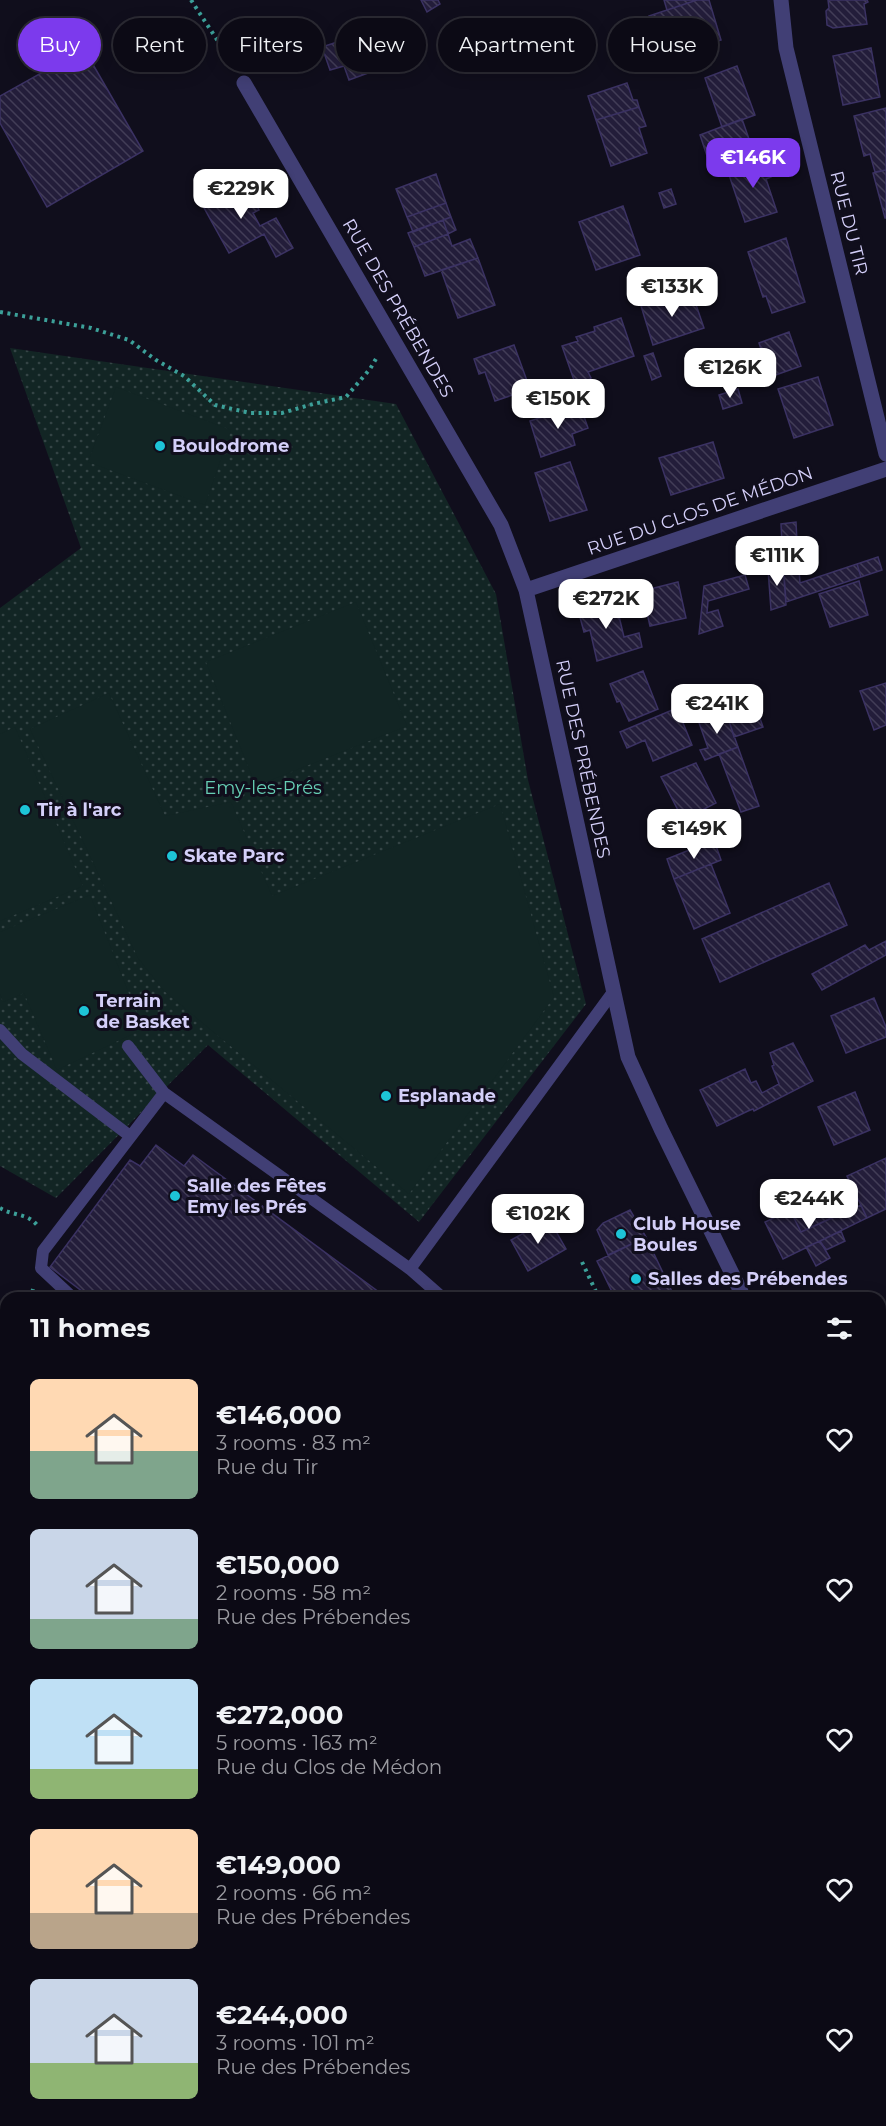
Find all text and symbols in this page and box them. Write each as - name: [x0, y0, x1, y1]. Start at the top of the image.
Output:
- chip: Buy: [18, 18, 101, 72]
- chip: Rent: [113, 18, 206, 72]
- chip: Filters: [218, 18, 324, 72]
- chip: New: [336, 18, 426, 72]
- chip: Apartment: [438, 18, 596, 72]
- chip: House: [608, 18, 718, 72]
- pin: €146K: [711, 138, 795, 189]
- text: €146K: [720, 145, 786, 169]
- pin: €229K: [199, 169, 283, 220]
- street label: RUE DU TIR: [825, 169, 873, 277]
- text: €229K: [207, 176, 275, 200]
- street label: RUE DES PRÉBENDES: [338, 215, 458, 401]
- pin: €133K: [630, 267, 714, 318]
- text: €133K: [641, 274, 703, 298]
- pin: €126K: [688, 348, 772, 399]
- text: €126K: [698, 355, 762, 379]
- pin: €150K: [516, 379, 600, 430]
- text: €150K: [526, 386, 590, 410]
- place label: Boulodrome: [172, 435, 289, 457]
- marker: Boulodrome: [153, 439, 167, 453]
- street label: RUE DU CLOS DE MÉDON: [584, 462, 816, 560]
- pin: €111K: [735, 536, 819, 587]
- text: €111K: [750, 543, 804, 567]
- pin: €272K: [564, 579, 648, 630]
- text: €272K: [573, 586, 639, 610]
- street label: RUE DES PRÉBENDES: [551, 658, 615, 860]
- pin: €241K: [675, 684, 759, 735]
- text: €241K: [685, 691, 749, 715]
- park label: Emy-les-Prés: [204, 777, 322, 799]
- place label: Tir à l'arc: [37, 799, 122, 821]
- marker: Tir à l'arc: [18, 803, 32, 817]
- pin: €149K: [652, 809, 736, 860]
- text: €149K: [661, 816, 727, 840]
- place label: Skate Parc: [184, 845, 285, 867]
- marker: Skate Parc: [165, 849, 179, 863]
- place label: Terrain de Basket: [96, 990, 190, 1033]
- marker: Terrain de Basket: [77, 1004, 91, 1018]
- place label: Esplanade: [398, 1085, 496, 1107]
- marker: Esplanade: [379, 1089, 393, 1103]
- place label: Salle des Fêtes Emy les Prés: [187, 1175, 327, 1218]
- pin: €244K: [767, 1179, 851, 1230]
- text: €244K: [774, 1186, 844, 1210]
- marker: Salle des Fêtes Emy les Prés: [168, 1189, 182, 1203]
- pin: €102K: [496, 1194, 580, 1245]
- text: €102K: [506, 1201, 570, 1225]
- place label: Club House Boules: [633, 1213, 741, 1256]
- marker: Club House Boules: [614, 1227, 628, 1241]
- place label: Salles des Prébendes: [648, 1268, 848, 1290]
- marker: Salles des Prébendes: [629, 1272, 643, 1286]
- text: 11 homes: [30, 1312, 150, 1344]
- icon: filters: [823, 1312, 856, 1345]
- text: €146,000: [216, 1399, 342, 1431]
- icon: home: [78, 1403, 150, 1475]
- icon: heart: [823, 1423, 856, 1456]
- text: 3 rooms · 83 m²: [216, 1431, 371, 1455]
- text: Rue du Tir: [216, 1455, 318, 1479]
- text: €150,000: [216, 1549, 340, 1581]
- icon: home: [78, 1553, 150, 1625]
- icon: heart: [823, 1573, 856, 1606]
- text: 2 rooms · 58 m²: [216, 1581, 371, 1605]
- text: Rue des Prébendes: [216, 1605, 410, 1629]
- text: €272,000: [216, 1699, 343, 1731]
- icon: home: [78, 1703, 150, 1775]
- icon: heart: [823, 1723, 856, 1756]
- text: 5 rooms · 163 m²: [216, 1731, 378, 1755]
- text: Rue du Clos de Médon: [216, 1755, 442, 1779]
- text: €149,000: [216, 1849, 341, 1881]
- icon: home: [78, 1853, 150, 1925]
- icon: heart: [823, 1873, 856, 1906]
- text: 2 rooms · 66 m²: [216, 1881, 371, 1905]
- text: Rue des Prébendes: [216, 1905, 410, 1929]
- text: €244,000: [216, 1999, 348, 2031]
- icon: home: [78, 2003, 150, 2075]
- icon: heart: [823, 2023, 856, 2056]
- text: 3 rooms · 101 m²: [216, 2031, 375, 2055]
- text: Rue des Prébendes: [216, 2055, 410, 2079]

